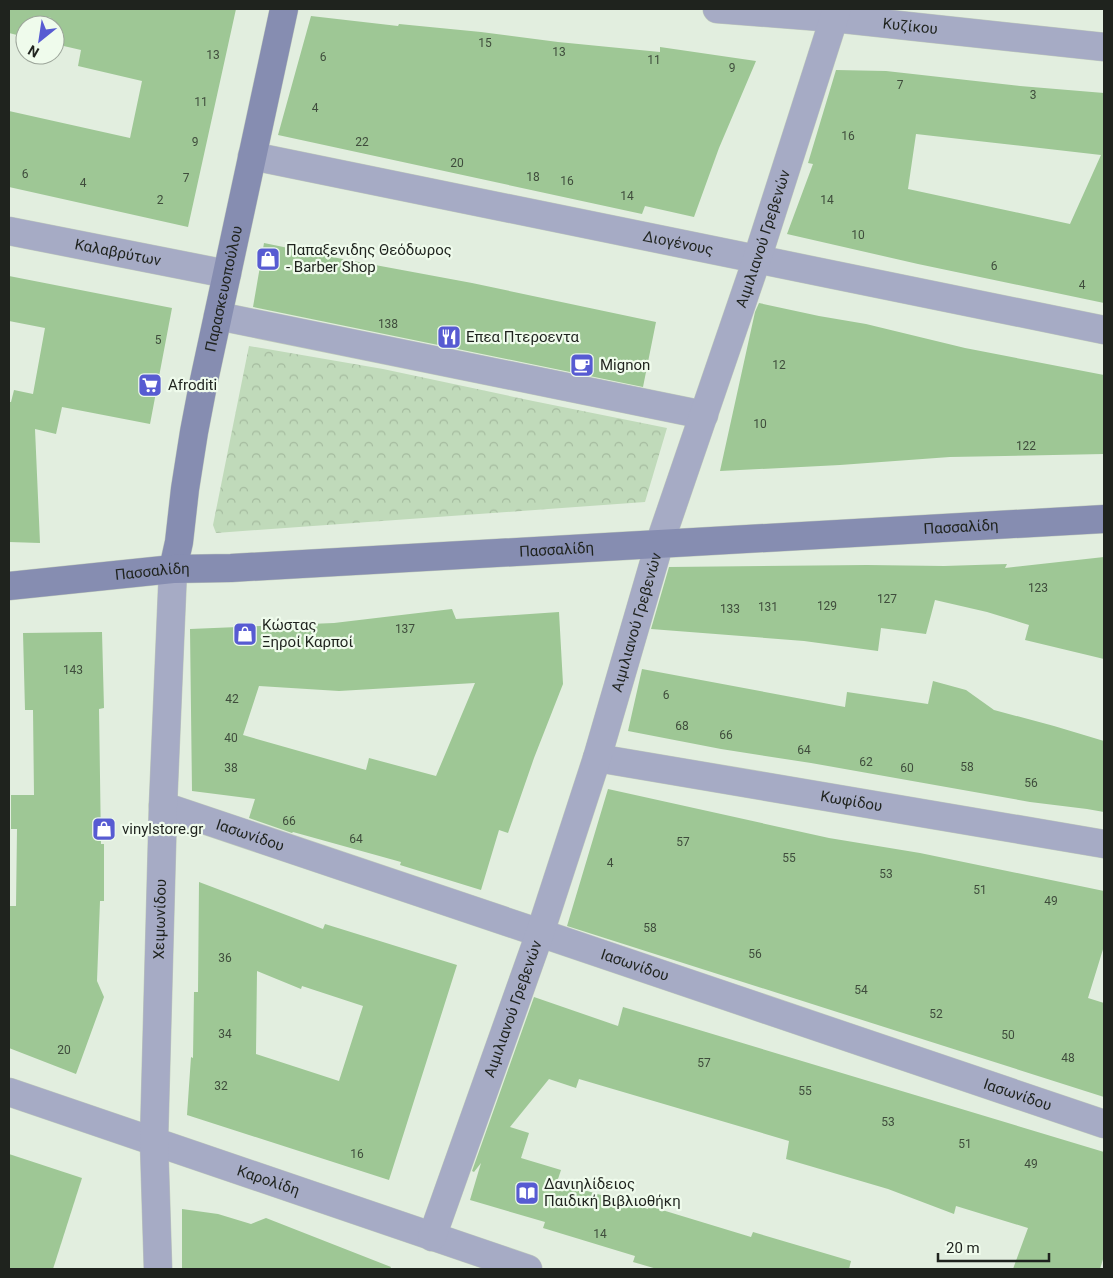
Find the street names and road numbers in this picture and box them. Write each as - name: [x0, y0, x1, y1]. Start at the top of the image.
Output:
- street label: Κυζίκου: [882, 14, 939, 38]
- street label: Αιμιλιανού Γρεβενών: [732, 167, 794, 310]
- street label: Παρασκευοπούλου: [201, 224, 246, 354]
- street label: Διογένους: [641, 227, 715, 259]
- street label: Καλαβρύτων: [73, 235, 163, 270]
- street label: Πασσαλίδη: [923, 516, 999, 538]
- street label: Πασσαλίδη: [519, 539, 595, 561]
- street label: Αιμιλιανού Γρεβενών: [608, 551, 665, 694]
- street label: Πασσαλίδη: [114, 560, 190, 584]
- street label: Κωφίδου: [819, 787, 884, 815]
- street label: Ιασωνίδου: [214, 816, 287, 855]
- street label: Χειμωνίδου: [150, 879, 170, 960]
- street label: Αιμιλιανού Γρεβενών: [480, 938, 546, 1080]
- street label: Ιασωνίδου: [598, 945, 671, 985]
- street label: Ιασωνίδου: [981, 1075, 1054, 1115]
- street label: Καρολίδη: [235, 1161, 302, 1199]

